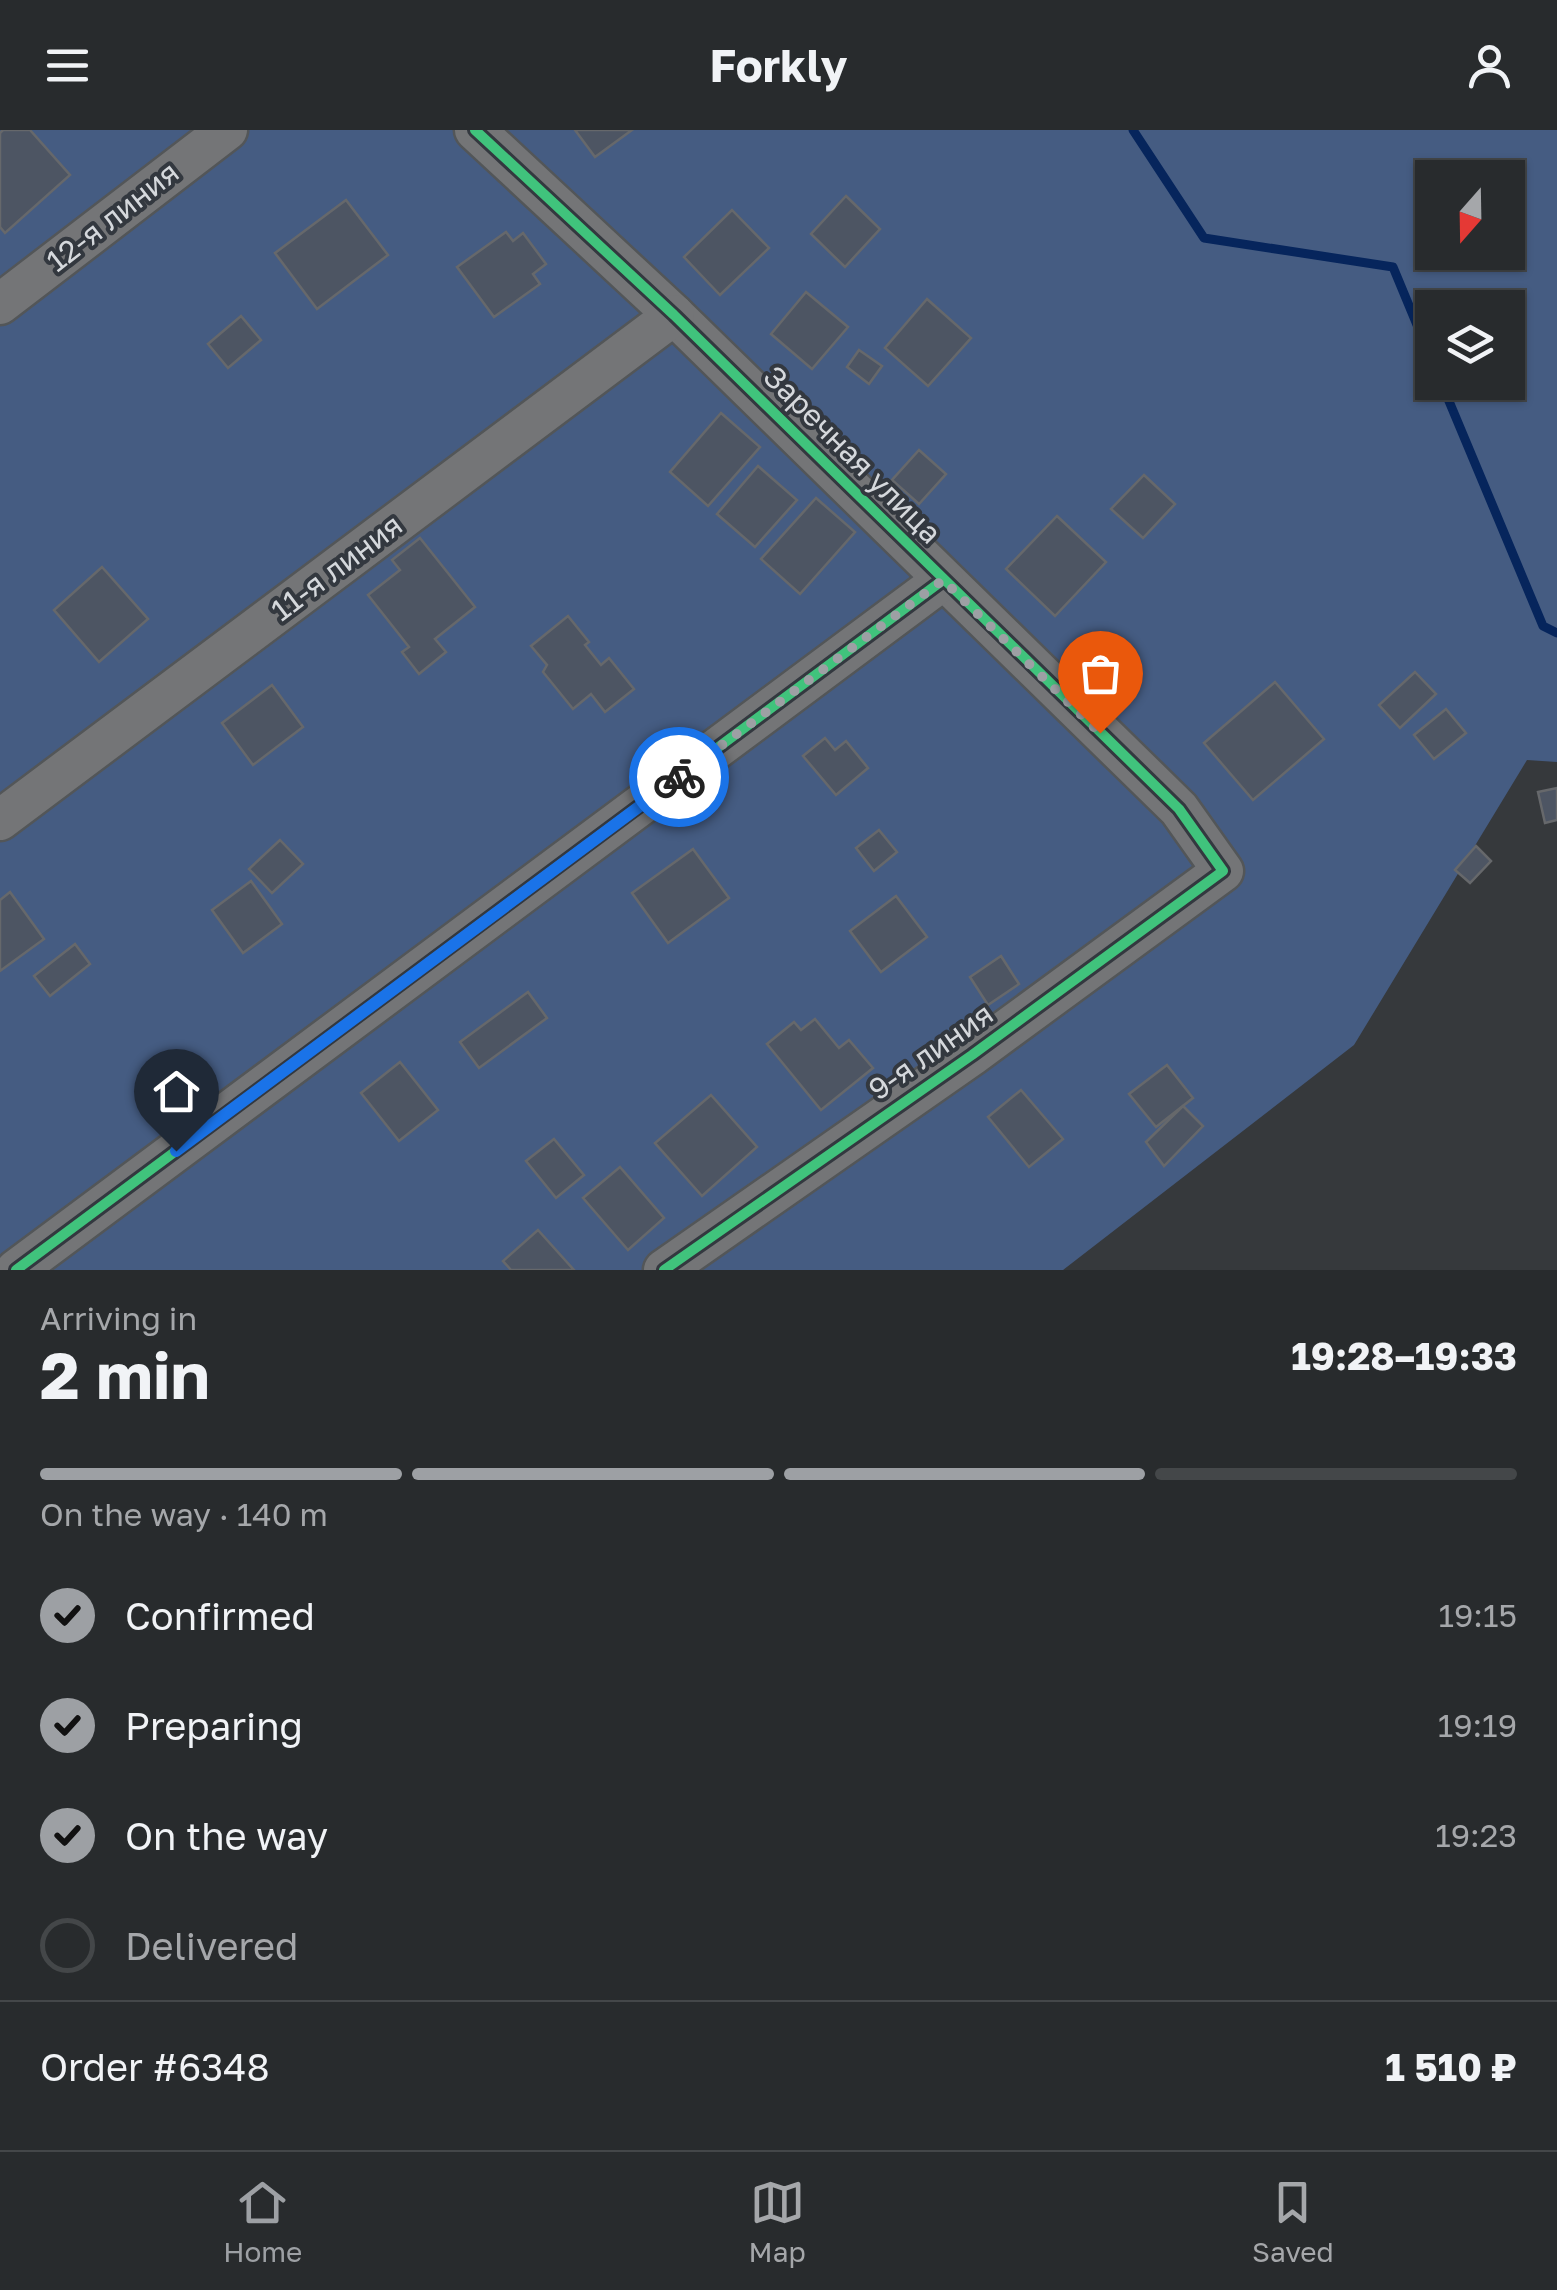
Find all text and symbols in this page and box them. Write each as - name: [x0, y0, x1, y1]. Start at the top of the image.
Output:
- icon: menu: [40, 38, 95, 93]
- text: Forkly: [709, 38, 848, 92]
- icon: person: [1462, 38, 1517, 93]
- street label: 12-я линия: [39, 154, 186, 279]
- north arrow: [1415, 160, 1525, 270]
- map controls: [1415, 160, 1525, 400]
- button: layers: [1415, 290, 1525, 400]
- street label: Заречная улица: [756, 358, 949, 551]
- street label: 11-я линия: [264, 506, 409, 628]
- pin: [1058, 631, 1143, 734]
- icon: bag: [1073, 646, 1128, 701]
- courier: [629, 727, 729, 827]
- icon: bike: [652, 750, 707, 805]
- street label: 9-я линия: [861, 995, 1000, 1107]
- pin: [134, 1049, 219, 1152]
- icon: home: [149, 1064, 204, 1119]
- text: Arriving in: [40, 1299, 197, 1337]
- text: 19:28–19:33: [1291, 1333, 1517, 1378]
- text: 2 min: [40, 1335, 210, 1413]
- text: On the way · 140 m: [40, 1495, 328, 1533]
- icon: check: [40, 1588, 95, 1643]
- text: Confirmed: [125, 1593, 315, 1638]
- text: 19:15: [1438, 1596, 1517, 1634]
- icon: check: [40, 1698, 95, 1753]
- text: Preparing: [125, 1703, 303, 1748]
- text: 19:19: [1438, 1706, 1517, 1744]
- icon: check: [40, 1808, 95, 1863]
- text: On the way: [125, 1813, 328, 1858]
- text: 19:23: [1435, 1816, 1517, 1854]
- text: Delivered: [125, 1923, 298, 1968]
- text: Order #6348: [40, 2044, 270, 2089]
- text: 1 510 ₽: [1385, 2044, 1517, 2089]
- tab: Home: [223, 2175, 302, 2268]
- tab: Map: [749, 2175, 806, 2268]
- tab: Saved: [1252, 2175, 1334, 2268]

